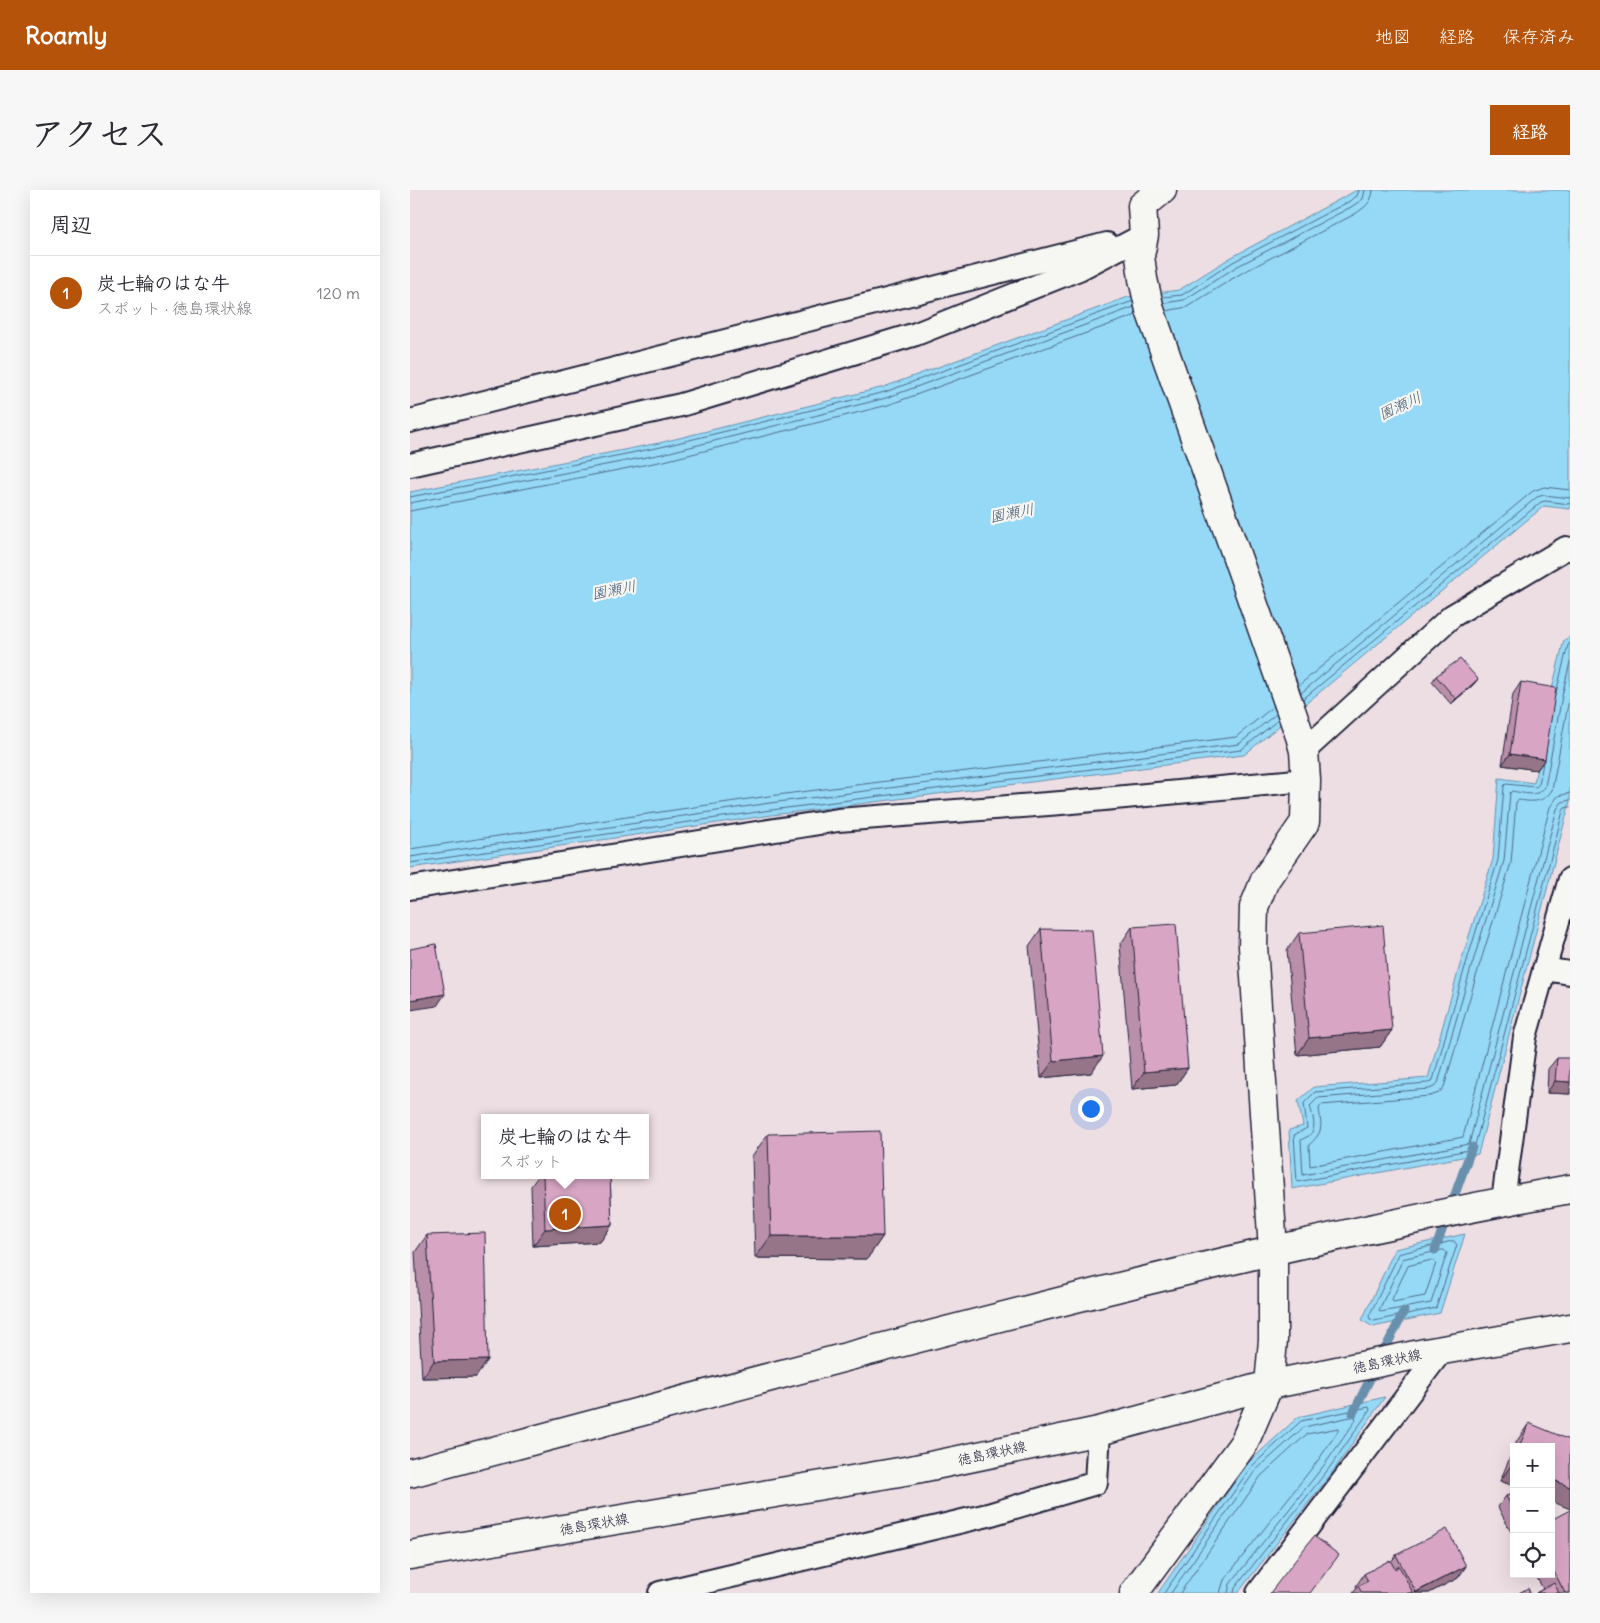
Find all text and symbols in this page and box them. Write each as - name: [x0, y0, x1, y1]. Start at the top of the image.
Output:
- text: Roamly: [25, 20, 107, 50]
- text: 地図: [1375, 25, 1411, 48]
- text: 経路: [1439, 25, 1475, 48]
- text: 保存済み: [1503, 25, 1575, 48]
- button: 経路: [1490, 105, 1570, 155]
- text: アクセス: [30, 111, 168, 155]
- text: 周辺: [50, 211, 92, 238]
- text: 炭七輪のはな牛: [97, 271, 230, 295]
- text: 1: [63, 283, 69, 303]
- text: 120 m: [317, 283, 360, 303]
- text: スポット · 徳島環状線: [97, 298, 252, 318]
- water label: 園瀬川: [1375, 387, 1424, 424]
- water label: 園瀬川: [988, 499, 1036, 526]
- water label: 園瀬川: [590, 576, 638, 603]
- your location: [1078, 1096, 1104, 1122]
- popup: [481, 1114, 649, 1179]
- text: 炭七輪のはな牛: [498, 1124, 632, 1148]
- text: スポット: [498, 1151, 563, 1171]
- pin: 1: [549, 1195, 581, 1233]
- street label: 徳島環状線: [1351, 1345, 1423, 1377]
- street label: 徳島環状線: [956, 1437, 1028, 1469]
- map controls: [1510, 1443, 1555, 1578]
- button: +: [1510, 1443, 1555, 1488]
- button: −: [1510, 1488, 1555, 1533]
- street label: 徳島環状線: [558, 1509, 630, 1539]
- button: locate: [1510, 1533, 1555, 1578]

